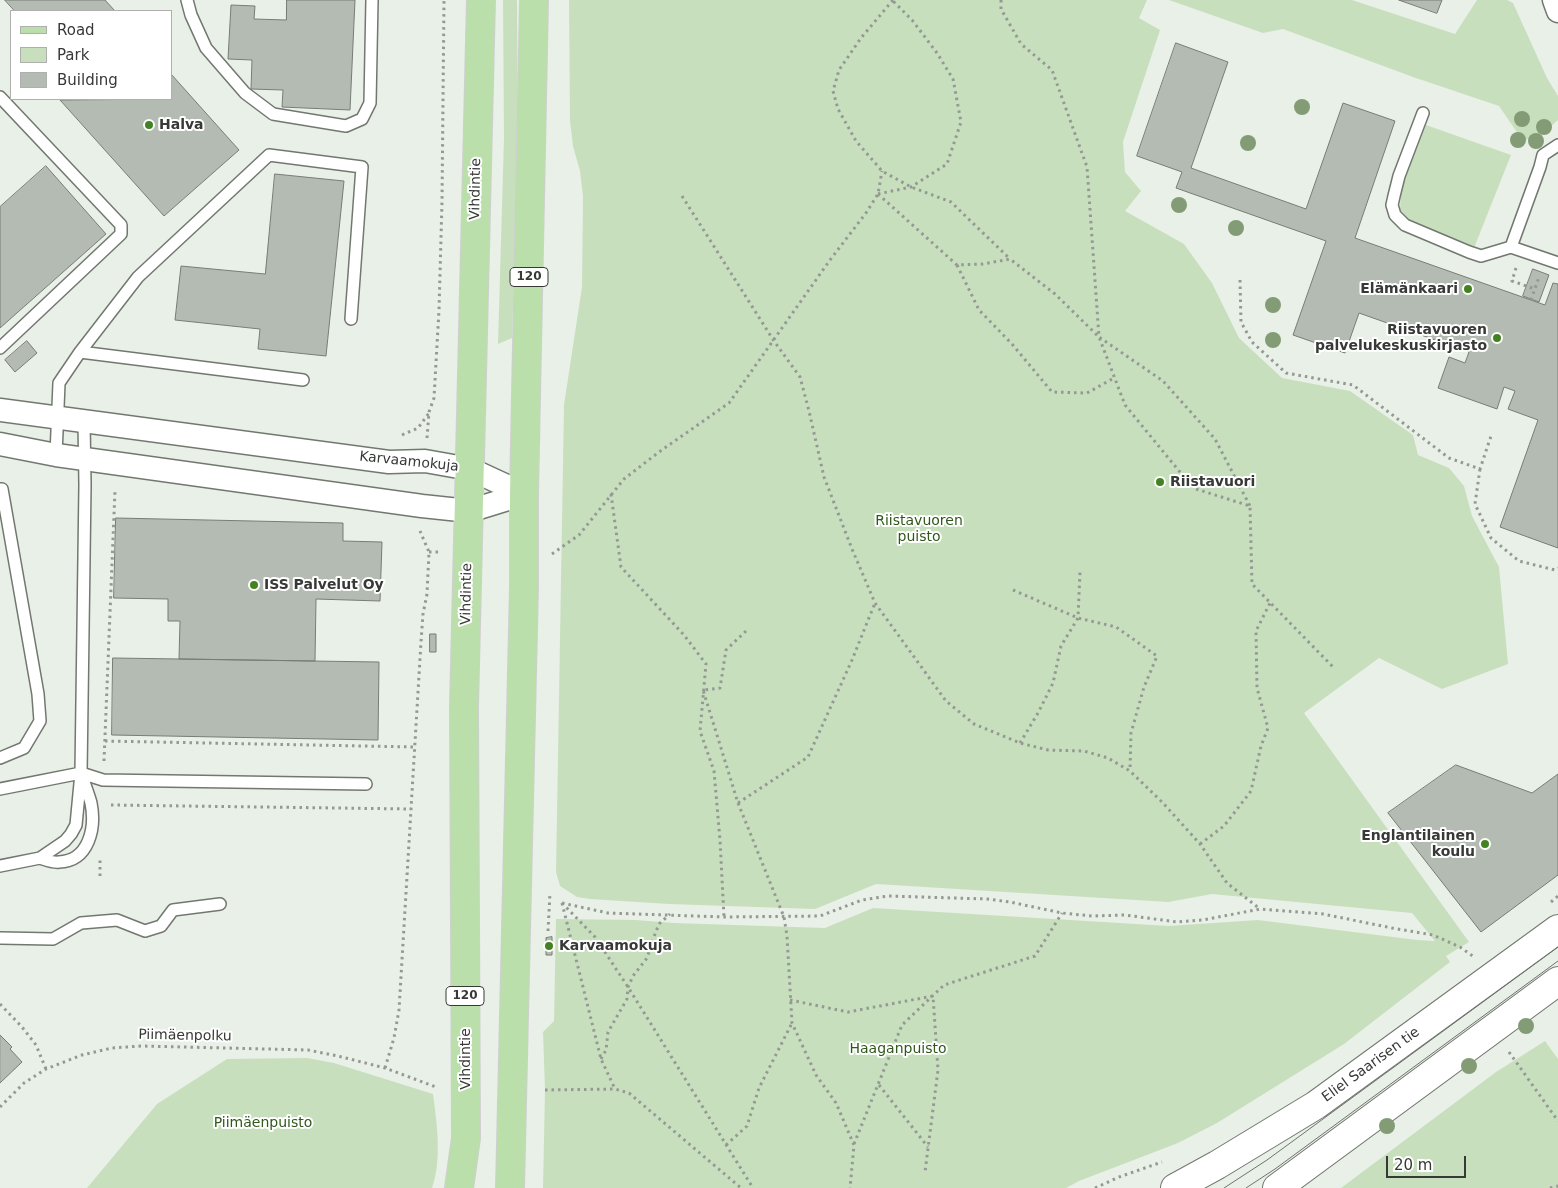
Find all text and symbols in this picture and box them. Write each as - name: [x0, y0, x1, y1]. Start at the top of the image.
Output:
- legend: [10, 10, 172, 100]
- text: Road: [57, 21, 95, 39]
- text: Park: [57, 46, 89, 64]
- text: Building: [57, 71, 118, 89]
- place label: Halva: [159, 117, 204, 133]
- marker: Halva: [143, 119, 155, 131]
- street label: Vihdintie: [467, 158, 485, 220]
- road number: 120: [510, 268, 548, 286]
- place label: Elämänkaari: [1360, 281, 1458, 297]
- marker: Elämänkaari: [1462, 283, 1474, 295]
- place label: Riistavuoren palvelukeskuskirjasto: [1315, 322, 1487, 354]
- marker: Riistavuoren palvelukeskuskirjasto: [1491, 332, 1503, 344]
- street label: Karvaamokuja: [358, 448, 460, 476]
- place label: Riistavuori: [1170, 474, 1255, 490]
- marker: Riistavuori: [1154, 476, 1166, 488]
- park label: Riistavuoren puisto: [875, 513, 963, 546]
- street label: Vihdintie: [458, 563, 476, 625]
- place label: ISS Palvelut Oy: [264, 577, 384, 593]
- marker: ISS Palvelut Oy: [248, 579, 260, 591]
- place label: Englantilainen koulu: [1361, 828, 1475, 860]
- marker: Englantilainen koulu: [1479, 838, 1491, 850]
- place label: Karvaamokuja: [559, 938, 672, 954]
- marker: Karvaamokuja: [543, 940, 555, 952]
- road number: 120: [446, 986, 484, 1006]
- street label: Eliel Saarisen tie: [1319, 1024, 1423, 1106]
- street label: Piimäenpolku: [138, 1027, 232, 1045]
- street label: Vihdintie: [458, 1028, 474, 1090]
- park label: Haaganpuisto: [849, 1041, 947, 1057]
- park label: Piimäenpuisto: [214, 1115, 312, 1131]
- scale bar: [1388, 1146, 1468, 1178]
- text: 20 m: [1394, 1156, 1432, 1174]

